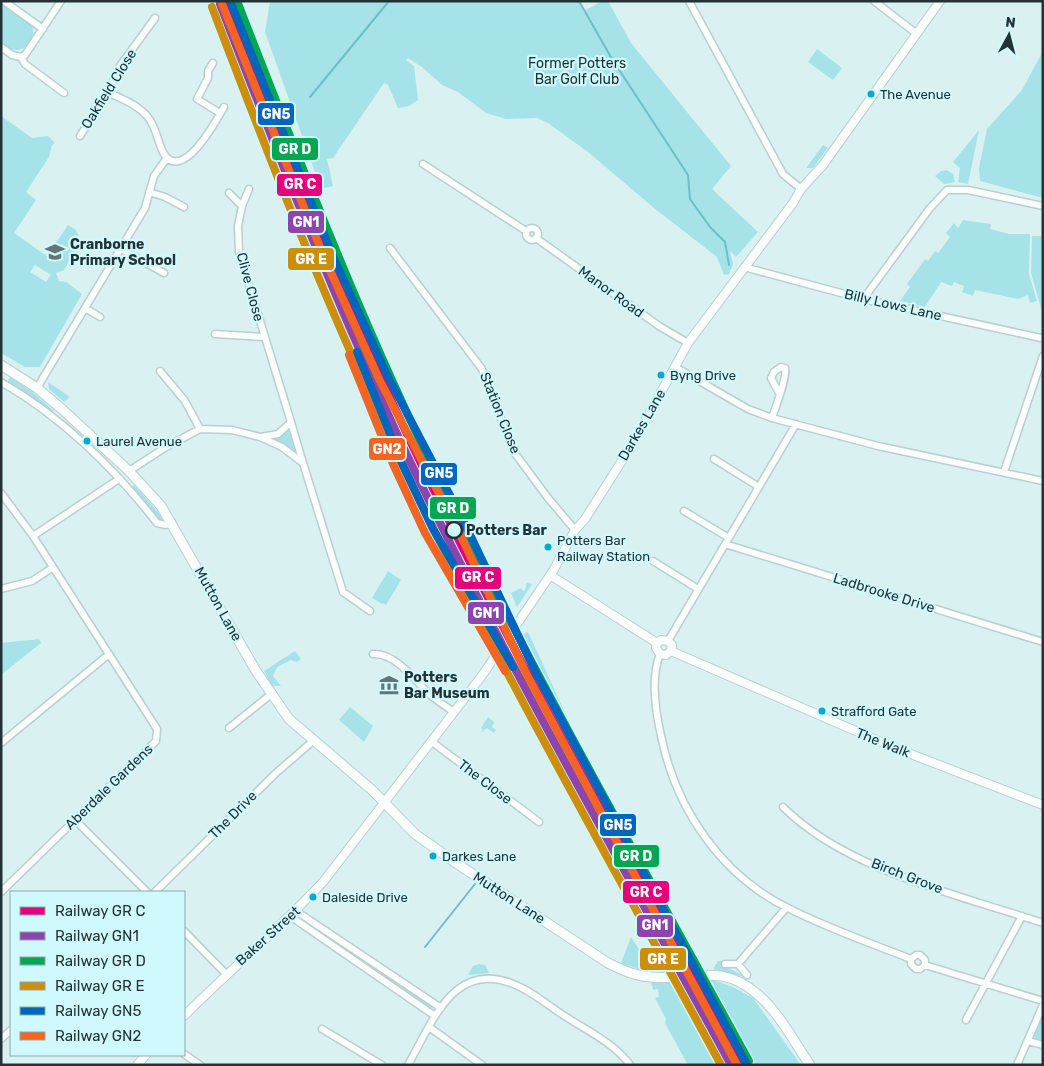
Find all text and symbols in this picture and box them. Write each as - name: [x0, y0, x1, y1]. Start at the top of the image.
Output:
- north arrow: [984, 10, 1034, 60]
- text: N: [1004, 14, 1017, 32]
- street label: Oakfield Close: [78, 46, 140, 132]
- park label: Former Potters Bar Golf Club: [528, 55, 626, 88]
- place label: The Avenue: [880, 87, 951, 102]
- marker: The Avenue: [866, 89, 876, 99]
- line badge: GN5: [257, 102, 295, 126]
- text: GN5: [261, 106, 291, 123]
- line badge: GR D: [271, 137, 319, 161]
- text: GR D: [279, 141, 311, 158]
- line badge: GR C: [276, 173, 323, 197]
- text: GR C: [284, 176, 316, 193]
- line badge: GN1: [287, 210, 325, 234]
- text: GN1: [292, 214, 320, 231]
- place label: Cranborne Primary School: [70, 236, 176, 269]
- school or university icon: Cranborne Primary School: [44, 241, 66, 263]
- line badge: GR E: [287, 247, 335, 271]
- street label: Clive Close: [233, 251, 267, 323]
- text: GR E: [295, 251, 327, 268]
- street label: Manor Road: [575, 262, 647, 322]
- street label: Billy Lows Lane: [843, 286, 944, 325]
- place label: Byng Drive: [670, 368, 736, 384]
- street label: Station Close: [476, 370, 524, 456]
- marker: Byng Drive: [656, 370, 666, 380]
- street label: Darkes Lane: [615, 386, 669, 464]
- place label: Laurel Avenue: [96, 434, 182, 449]
- marker: Laurel Avenue: [82, 436, 92, 446]
- line badge: GN2: [368, 437, 406, 461]
- text: GN2: [372, 441, 402, 458]
- line badge: GN5: [420, 462, 458, 486]
- text: GN5: [424, 465, 454, 482]
- line badge: GR D: [429, 496, 477, 520]
- text: GR D: [437, 500, 469, 517]
- marker: Potters Bar: [445, 521, 463, 539]
- place label: Potters Bar: [466, 522, 547, 539]
- place label: Potters Bar Railway Station: [557, 533, 650, 564]
- marker: Potters Bar Railway Station: [543, 542, 553, 552]
- street label: Mutton Lane: [191, 564, 245, 644]
- line badge: GR C: [454, 566, 502, 590]
- text: GR C: [462, 569, 494, 586]
- street label: Ladbrooke Drive: [831, 569, 937, 617]
- line badge: GN1: [467, 601, 505, 625]
- text: GN1: [472, 605, 500, 622]
- place label: Potters Bar Museum: [404, 669, 490, 702]
- museum icon: Potters Bar Museum: [378, 674, 400, 696]
- place label: Strafford Gate: [831, 704, 917, 719]
- marker: Strafford Gate: [817, 706, 827, 716]
- street label: The Walk: [854, 725, 913, 762]
- street label: Aberdale Gardens: [61, 741, 157, 833]
- street label: The Close: [455, 756, 516, 808]
- street label: The Drive: [205, 787, 261, 843]
- line badge: GN5: [599, 813, 637, 837]
- text: GN5: [603, 817, 633, 834]
- line badge: GR D: [613, 844, 660, 868]
- text: GR D: [620, 848, 652, 865]
- place label: Darkes Lane: [442, 849, 516, 864]
- marker: Darkes Lane: [428, 851, 438, 861]
- street label: Birch Grove: [869, 855, 945, 898]
- street label: Mutton Lane: [470, 868, 548, 928]
- line badge: GR C: [622, 880, 670, 904]
- text: GR C: [630, 884, 662, 901]
- place label: Daleside Drive: [322, 890, 408, 905]
- legend: [10, 891, 185, 1056]
- marker: Daleside Drive: [308, 892, 318, 902]
- text: Railway GR C: [55, 902, 146, 920]
- street label: Baker Street: [232, 902, 304, 969]
- line badge: GN1: [636, 914, 674, 938]
- text: GN1: [641, 917, 669, 934]
- text: Railway GN1: [55, 927, 139, 945]
- line badge: GR E: [639, 947, 687, 971]
- text: GR E: [647, 951, 679, 968]
- text: Railway GR D: [55, 952, 146, 970]
- text: Railway GR E: [55, 977, 145, 995]
- text: Railway GN5: [55, 1002, 141, 1020]
- text: Railway GN2: [55, 1027, 141, 1045]

